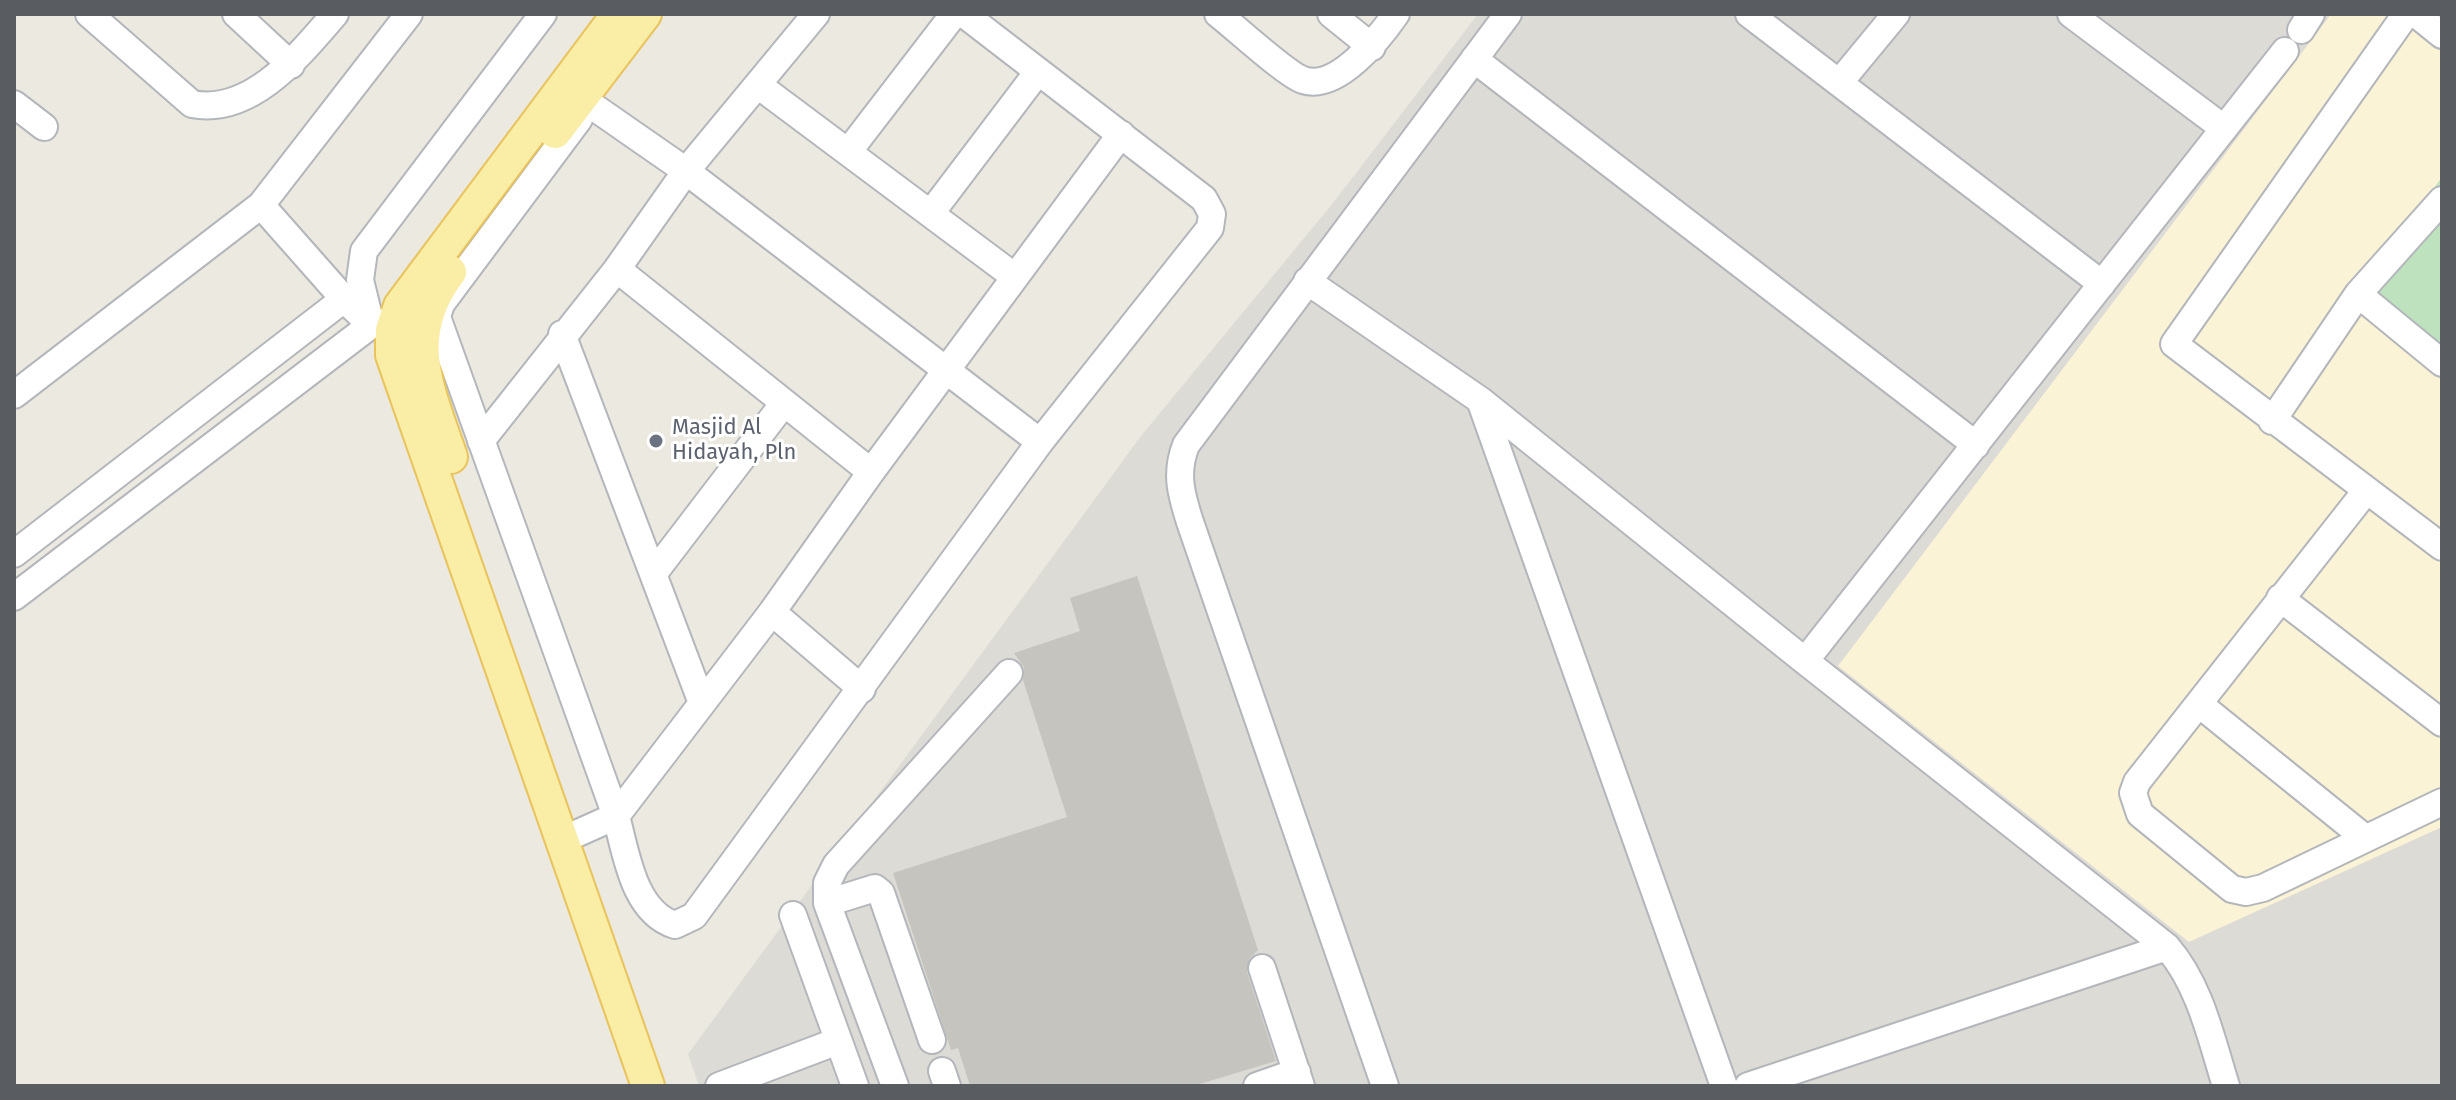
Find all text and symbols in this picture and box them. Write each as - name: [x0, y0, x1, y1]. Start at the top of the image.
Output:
- place label: Masjid Al Hidayah, Pln: [672, 415, 796, 466]
- marker: Masjid Al Hidayah, Pln: [647, 432, 665, 450]

